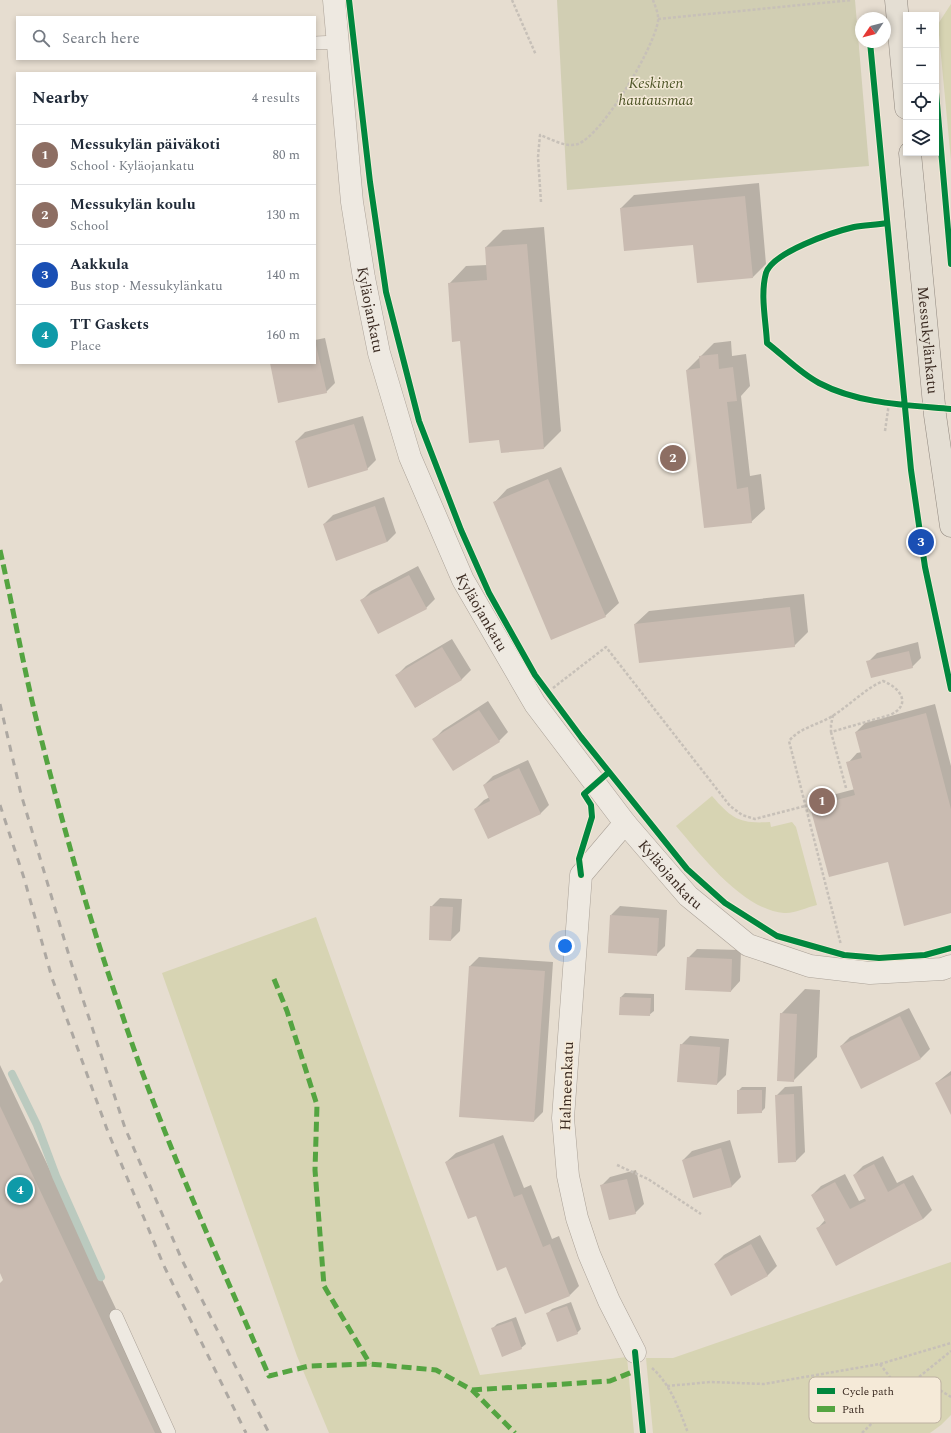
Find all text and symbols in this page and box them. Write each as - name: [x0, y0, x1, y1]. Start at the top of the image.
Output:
- north arrow: [855, 12, 891, 48]
- map controls: [903, 12, 939, 156]
- button: +: [903, 12, 939, 48]
- search box: [16, 16, 316, 60]
- icon: search: [30, 27, 52, 49]
- text: Search here: [62, 27, 140, 50]
- button: −: [903, 48, 939, 84]
- park label: Keskinen hautausmaa: [619, 72, 694, 112]
- button: locate: [903, 84, 939, 120]
- text: Nearby: [32, 85, 88, 111]
- text: 4 results: [252, 88, 300, 108]
- button: layers: [903, 120, 939, 156]
- text: Messukylän päiväkoti: [70, 133, 220, 156]
- text: 1: [41, 145, 49, 165]
- text: 80 m: [273, 145, 300, 165]
- text: School · Kyläojankatu: [70, 156, 194, 176]
- text: Messukylän koulu: [70, 193, 196, 216]
- text: 2: [41, 205, 49, 225]
- text: 130 m: [266, 205, 300, 225]
- text: School: [70, 216, 109, 236]
- text: Aakkula: [70, 253, 129, 276]
- text: 3: [41, 265, 49, 285]
- text: 140 m: [266, 265, 300, 285]
- street label: Kyläojankatu: [351, 265, 390, 355]
- text: Bus stop · Messukylänkatu: [70, 276, 223, 296]
- street label: Messukylänkatu: [911, 285, 944, 395]
- text: TT Gaskets: [70, 313, 149, 336]
- text: 4: [41, 325, 49, 345]
- text: 160 m: [266, 325, 300, 345]
- text: Place: [70, 336, 101, 356]
- pin: 2: [660, 443, 686, 473]
- pin: 3: [908, 527, 934, 557]
- street label: Kyläojankatu: [450, 570, 514, 656]
- pin: 1: [809, 786, 835, 816]
- street label: Kyläojankatu: [633, 834, 708, 915]
- your location: [555, 936, 575, 956]
- street label: Halmeenkatu: [554, 1041, 580, 1131]
- pin: 4: [7, 1175, 33, 1205]
- legend: [809, 1377, 941, 1423]
- text: Cycle path: [842, 1383, 894, 1400]
- text: Path: [842, 1401, 864, 1418]

